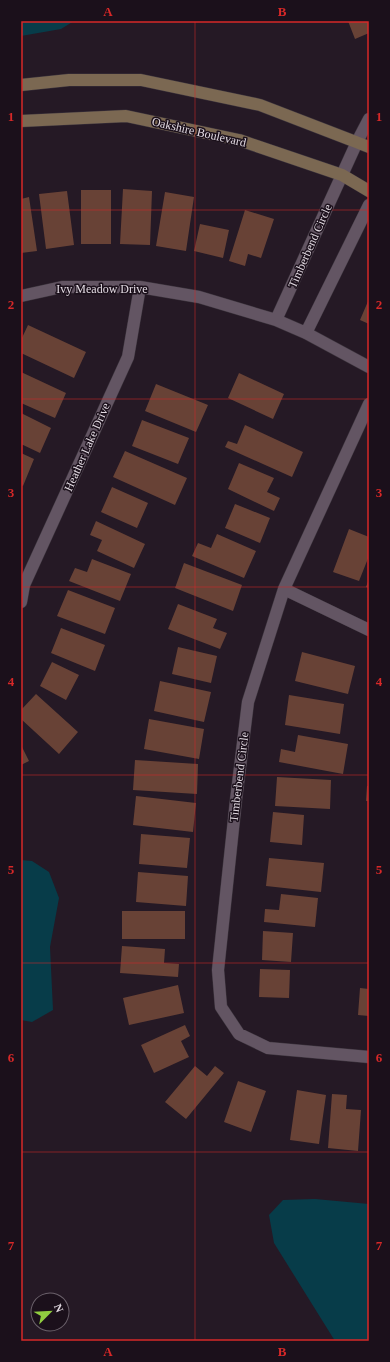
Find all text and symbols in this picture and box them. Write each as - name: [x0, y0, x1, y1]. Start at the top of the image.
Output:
- text: A: [103, 4, 113, 19]
- text: B: [278, 4, 287, 19]
- text: 1: [8, 109, 14, 124]
- text: 1: [376, 109, 382, 124]
- street label: Oakshire Boulevard: [151, 114, 247, 150]
- street label: Timberbend Circle: [285, 202, 335, 290]
- street label: Ivy Meadow Drive: [56, 282, 148, 296]
- text: 2: [8, 297, 14, 312]
- text: 2: [376, 297, 382, 312]
- street label: Heather Lake Drive: [61, 401, 113, 493]
- text: 3: [8, 485, 15, 500]
- text: 3: [376, 485, 383, 500]
- text: 4: [8, 674, 15, 689]
- text: 4: [376, 674, 383, 689]
- street label: Timberbend Circle: [227, 731, 251, 823]
- text: 5: [8, 862, 15, 877]
- text: 5: [376, 862, 383, 877]
- text: 6: [8, 1050, 15, 1065]
- text: 6: [376, 1050, 383, 1065]
- text: 7: [8, 1238, 15, 1253]
- text: 7: [376, 1238, 383, 1253]
- north arrow: [30, 1292, 70, 1332]
- text: N: [52, 1302, 66, 1314]
- text: A: [103, 1344, 113, 1359]
- text: B: [278, 1344, 287, 1359]

